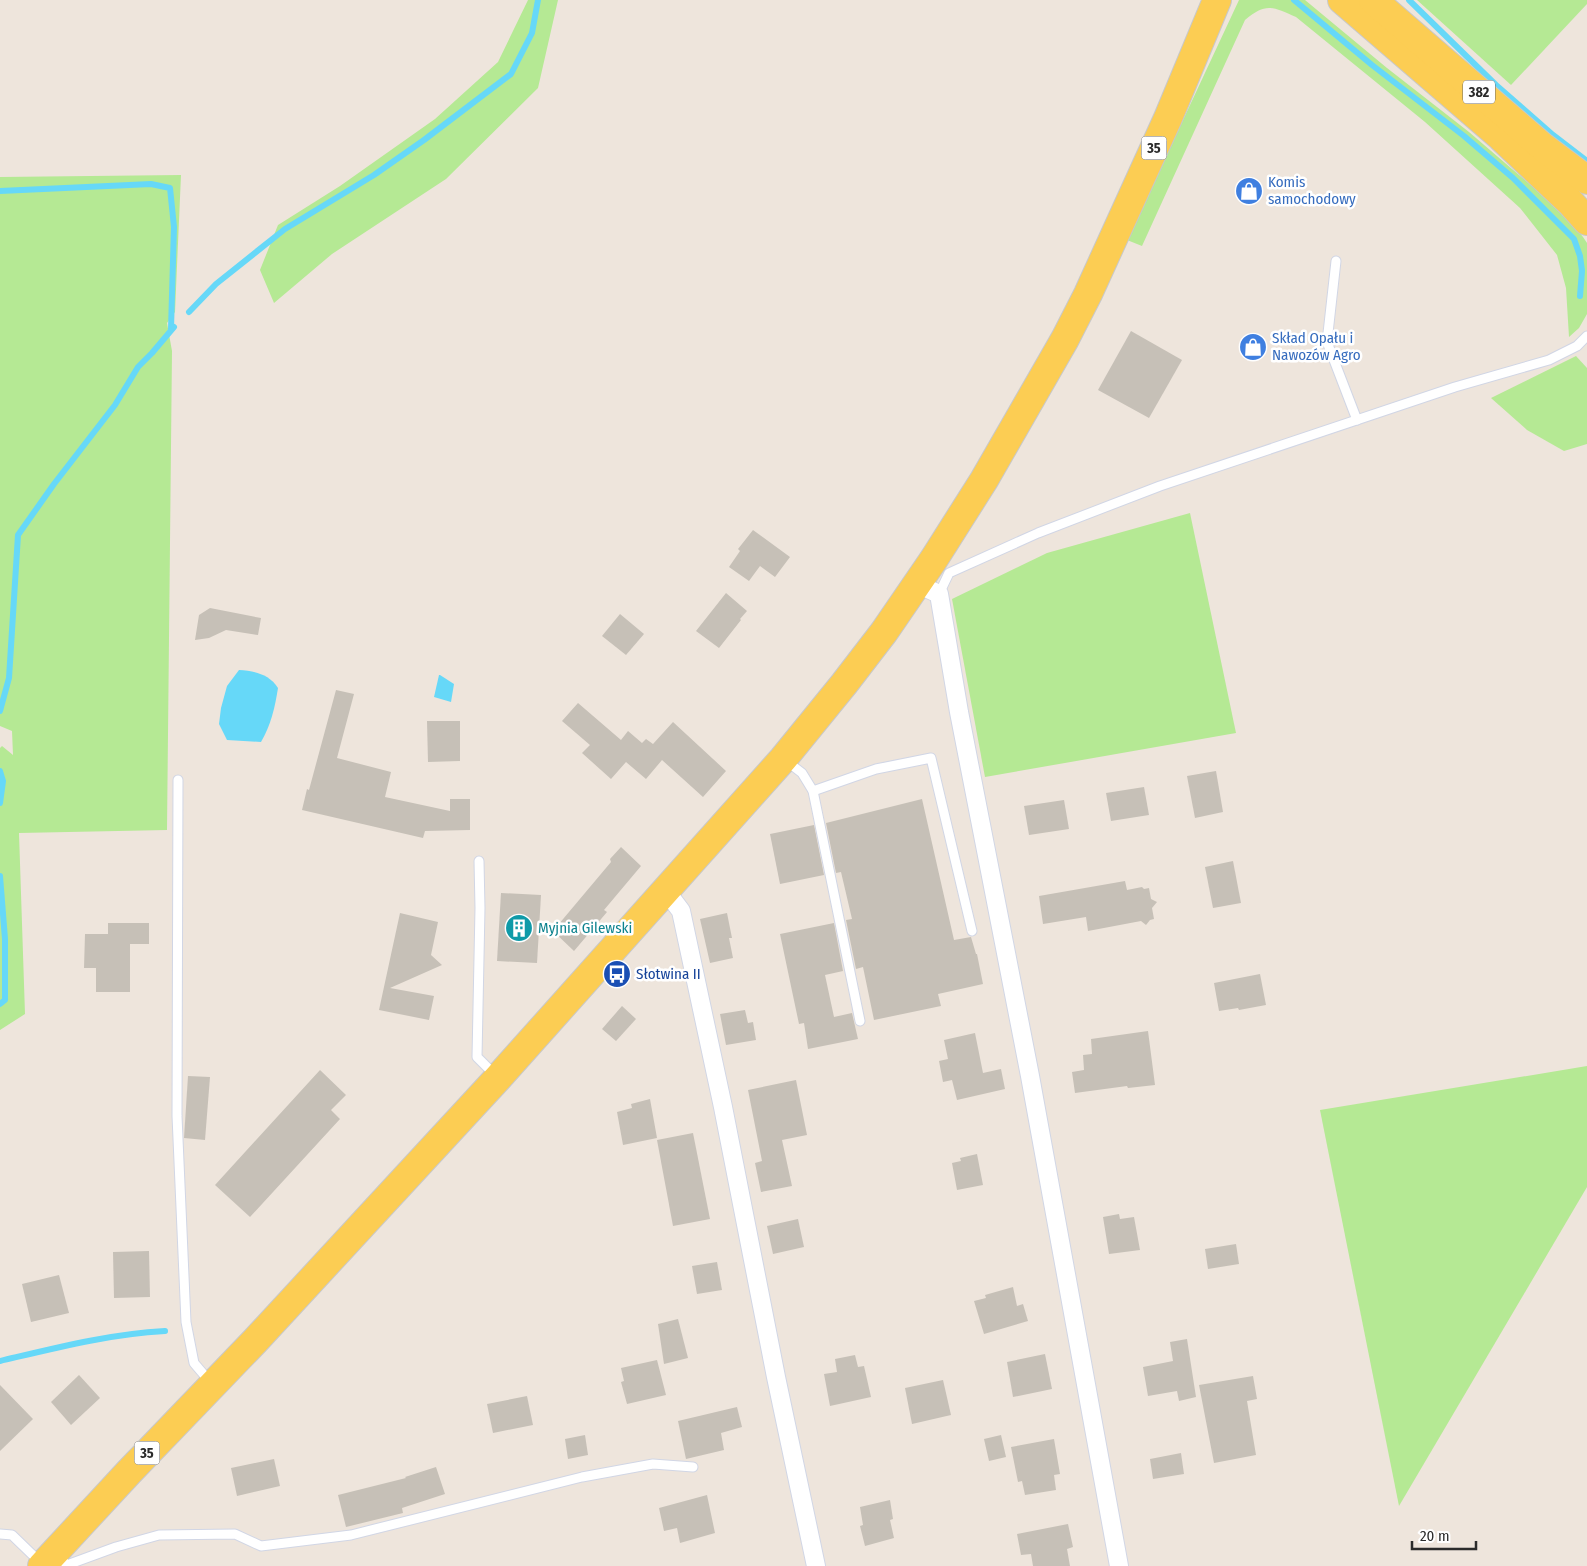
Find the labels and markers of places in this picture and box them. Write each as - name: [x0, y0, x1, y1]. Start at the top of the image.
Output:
- place label: Komis samochodowy: [1268, 173, 1356, 208]
- shop icon: Komis samochodowy: [1234, 176, 1264, 206]
- place label: Skład Opału i Nawozów Agro: [1272, 329, 1361, 364]
- shop icon: Skład Opału i Nawozów Agro: [1238, 332, 1268, 362]
- building icon: Myjnia Gilewski: [504, 913, 534, 943]
- place label: Myjnia Gilewski: [538, 919, 632, 937]
- bus stop icon: Słotwina II: [602, 959, 632, 989]
- place label: Słotwina II: [636, 965, 701, 983]

